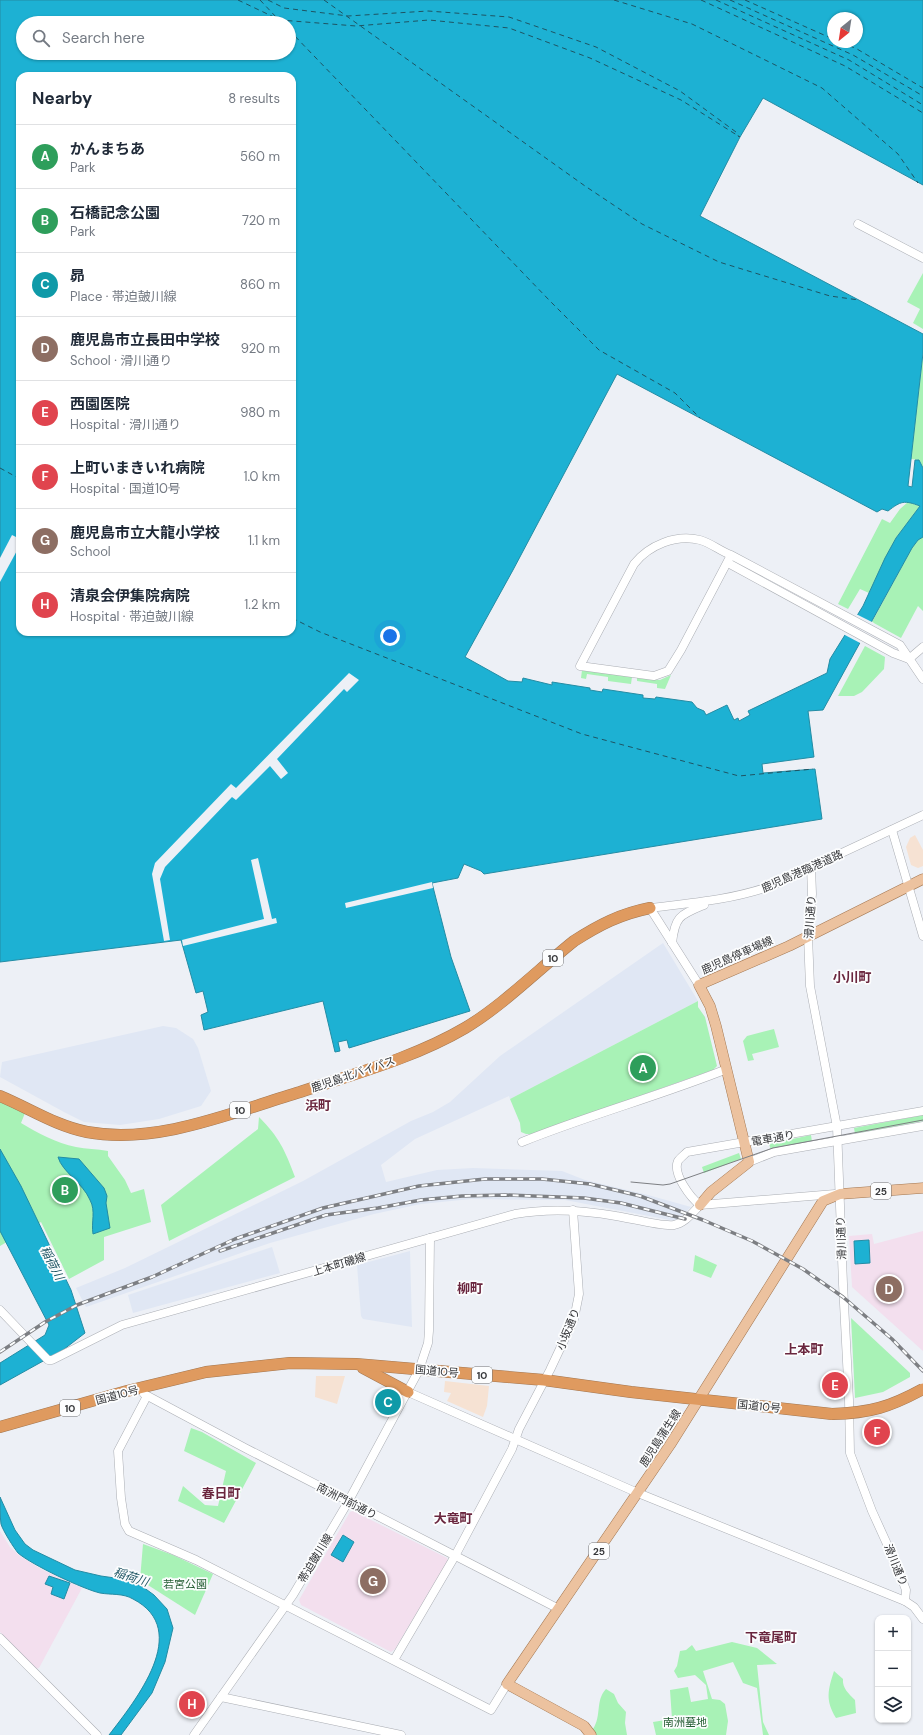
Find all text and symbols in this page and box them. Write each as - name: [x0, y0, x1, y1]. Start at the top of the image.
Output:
- north arrow: [827, 12, 863, 48]
- search box: [16, 16, 296, 60]
- icon: search: [30, 27, 52, 49]
- text: Search here: [62, 28, 145, 48]
- text: Nearby: [32, 87, 92, 109]
- text: 8 results: [228, 90, 280, 107]
- text: かんまちあ: [70, 139, 145, 159]
- text: A: [40, 148, 50, 165]
- text: 560 m: [240, 148, 280, 165]
- text: Park: [70, 159, 96, 176]
- text: 石橋記念公園: [70, 203, 160, 223]
- text: B: [41, 212, 49, 229]
- text: 720 m: [242, 212, 280, 229]
- text: Park: [70, 223, 96, 240]
- text: 昴: [70, 266, 85, 286]
- text: C: [40, 276, 50, 293]
- text: 860 m: [240, 276, 280, 293]
- text: Place · 帯迫皷川線: [70, 288, 177, 305]
- text: 鹿児島市立長田中学校: [70, 330, 220, 350]
- text: D: [40, 340, 50, 357]
- text: 920 m: [241, 340, 280, 357]
- text: School · 滑川通り: [70, 352, 172, 369]
- text: 西園医院: [70, 394, 130, 414]
- text: E: [41, 404, 49, 421]
- text: 980 m: [240, 404, 280, 421]
- text: Hospital · 滑川通り: [70, 416, 181, 433]
- text: 上町いまきいれ病院: [70, 458, 205, 478]
- text: F: [41, 468, 49, 485]
- text: 1.0 km: [243, 468, 280, 485]
- text: Hospital · 国道10号: [70, 480, 181, 497]
- text: 鹿児島市立大龍小学校: [70, 523, 220, 543]
- text: G: [40, 532, 50, 549]
- text: 1.1 km: [248, 532, 280, 549]
- text: School: [70, 543, 111, 560]
- text: 清泉会伊集院病院: [70, 586, 190, 606]
- text: H: [40, 596, 50, 613]
- text: 1.2 km: [244, 596, 280, 613]
- text: Hospital · 帯迫皷川線: [70, 608, 194, 625]
- your location: [380, 626, 400, 646]
- street label: 鹿児島港臨港道路: [759, 847, 845, 895]
- street label: 滑川通り: [801, 895, 819, 939]
- street label: 鹿児島停車場線: [699, 933, 775, 977]
- road number: 10: [543, 950, 563, 966]
- district label: 小川町: [832, 969, 872, 986]
- street label: 鹿児島北バイパス: [309, 1053, 397, 1095]
- pin: A: [630, 1053, 656, 1083]
- district label: 浜町: [305, 1097, 331, 1114]
- road number: 10: [230, 1102, 250, 1118]
- street label: 電車通り: [750, 1127, 796, 1149]
- pin: B: [52, 1175, 78, 1205]
- road number: 25: [871, 1183, 891, 1199]
- street label: 滑川通り: [833, 1216, 849, 1260]
- water label: 稲荷川: [37, 1243, 68, 1284]
- street label: 上本町磯線: [311, 1249, 367, 1279]
- pin: D: [876, 1274, 902, 1304]
- district label: 柳町: [457, 1280, 483, 1297]
- street label: 小坂通り: [553, 1306, 583, 1352]
- district label: 上本町: [784, 1341, 824, 1358]
- street label: 国道10号: [414, 1362, 460, 1380]
- road number: 10: [472, 1367, 492, 1383]
- pin: E: [822, 1370, 848, 1400]
- street label: 国道10号: [94, 1383, 140, 1407]
- pin: C: [375, 1387, 401, 1417]
- street label: 国道10号: [736, 1397, 782, 1415]
- road number: 10: [60, 1400, 80, 1416]
- street label: 鹿児島蒲生線: [636, 1407, 684, 1469]
- pin: F: [864, 1417, 890, 1447]
- street label: 南洲門前通り: [314, 1480, 380, 1522]
- district label: 春日町: [201, 1485, 241, 1502]
- district label: 大竜町: [433, 1510, 473, 1527]
- street label: 帯迫皷川線: [295, 1531, 335, 1585]
- street label: 滑川通り: [881, 1542, 911, 1588]
- road number: 25: [589, 1543, 609, 1559]
- water label: 稲荷川: [111, 1564, 152, 1591]
- pin: G: [360, 1566, 386, 1596]
- park label: 若宮公園: [163, 1577, 207, 1591]
- map controls: [875, 1615, 911, 1723]
- button: +: [875, 1615, 911, 1651]
- district label: 下竜尾町: [745, 1629, 797, 1646]
- button: −: [875, 1651, 911, 1687]
- button: layers: [875, 1687, 911, 1723]
- pin: H: [179, 1689, 205, 1719]
- park label: 南洲墓地: [663, 1715, 707, 1729]

